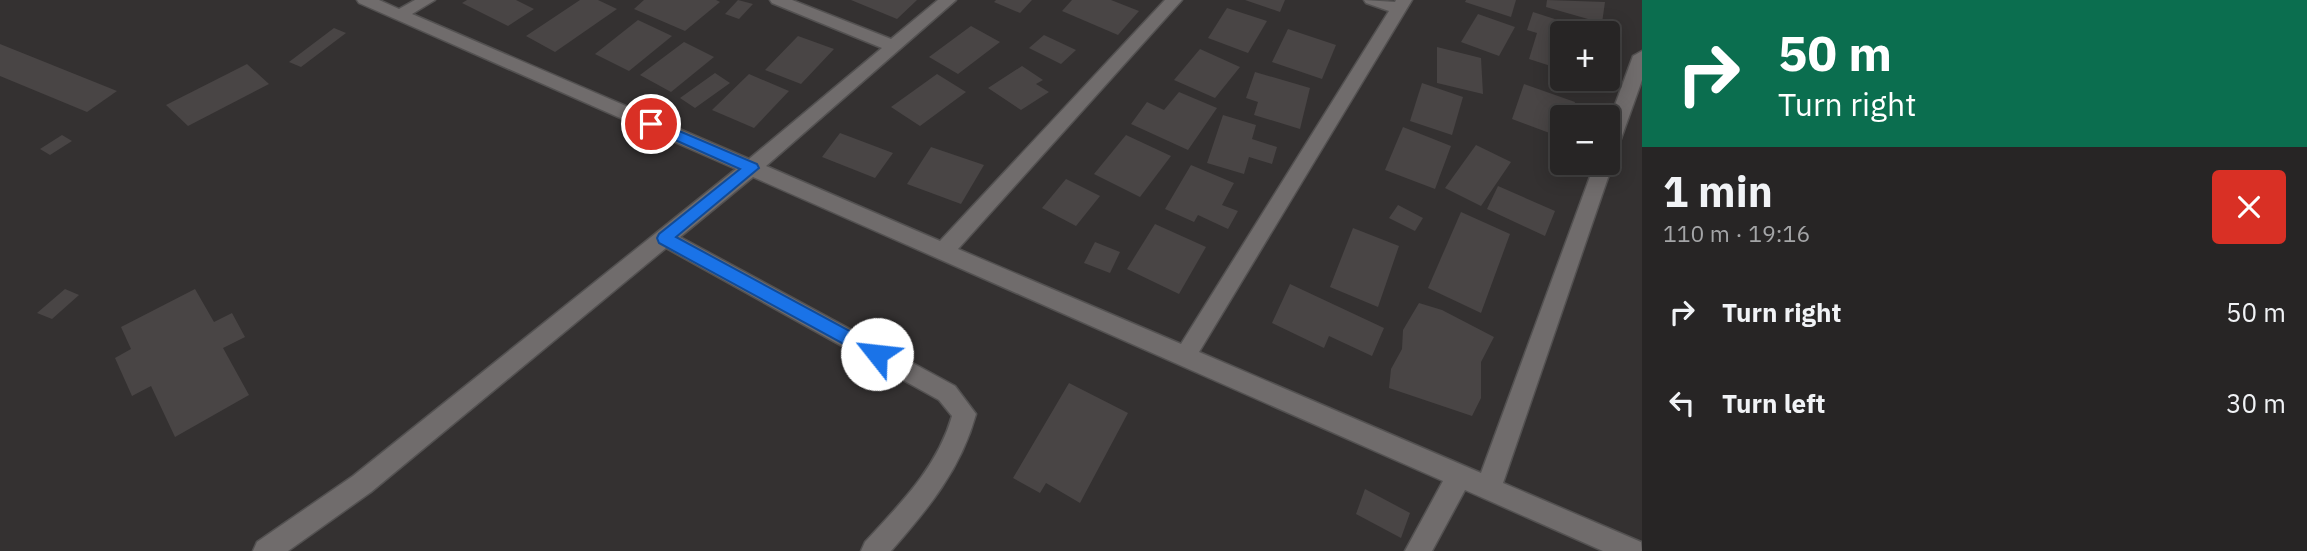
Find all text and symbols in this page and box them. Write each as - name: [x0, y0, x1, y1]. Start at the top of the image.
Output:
- map controls: [1550, 21, 1620, 175]
- button: +: [1550, 21, 1620, 91]
- text: 50 m: [1778, 21, 1892, 84]
- icon: right: [1663, 28, 1754, 119]
- text: Turn right: [1778, 83, 1916, 125]
- pin: [621, 94, 681, 154]
- icon: arrive: [632, 105, 670, 143]
- button: −: [1550, 105, 1620, 175]
- text: 1 min: [1663, 164, 1773, 219]
- button: close: [2212, 170, 2286, 244]
- text: 110 m · 19:16: [1663, 218, 1810, 248]
- icon: right: [1663, 293, 1701, 331]
- text: Turn right: [1722, 295, 1841, 329]
- text: 50 m: [2226, 295, 2286, 329]
- position arrow: [840, 317, 914, 391]
- icon: left: [1663, 384, 1701, 422]
- text: Turn left: [1722, 386, 1825, 420]
- text: 30 m: [2226, 386, 2286, 420]

